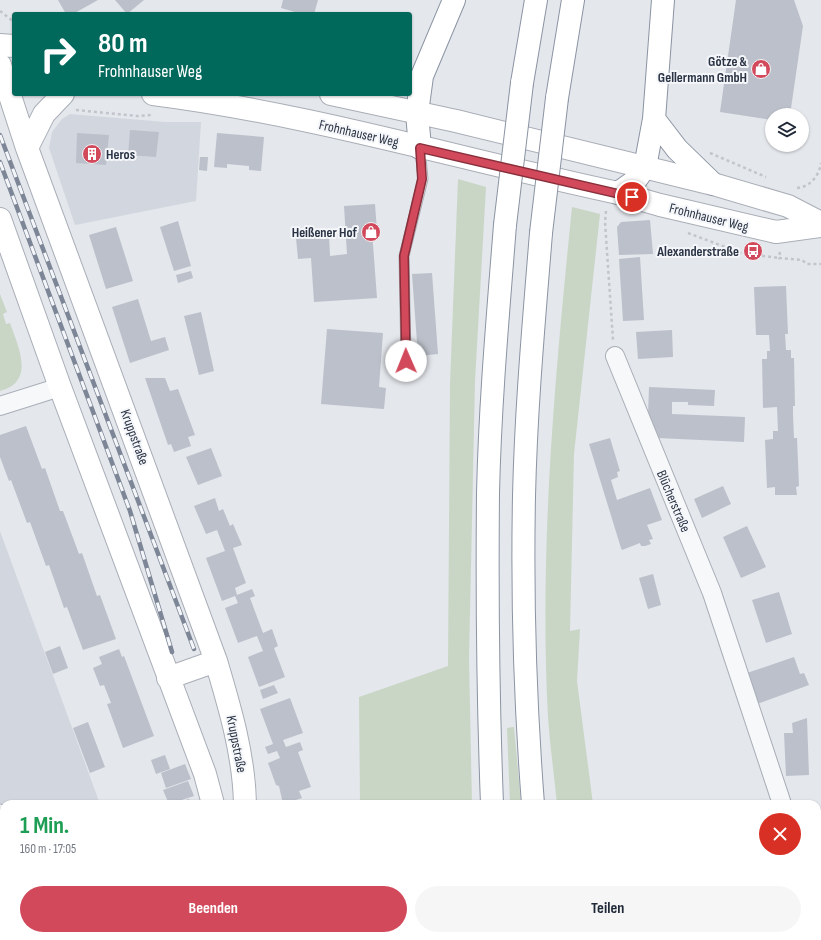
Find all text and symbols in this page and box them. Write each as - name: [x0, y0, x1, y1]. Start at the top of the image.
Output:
- text: 80 m: [98, 27, 147, 60]
- icon: right: [32, 28, 84, 80]
- place label: Götze & Gellermann GmbH: [658, 53, 748, 86]
- shop icon: Götze & Gellermann GmbH: [750, 58, 772, 80]
- text: Frohnhauser Weg: [98, 61, 202, 82]
- map controls: [765, 108, 809, 152]
- button: layers: [765, 108, 809, 152]
- street label: Frohnhauser Weg: [317, 116, 401, 151]
- building icon: Heros: [81, 143, 103, 165]
- place label: Heros: [106, 146, 135, 163]
- pin: [615, 180, 649, 214]
- icon: arrive: [621, 186, 643, 208]
- street label: Frohnhauser Weg: [667, 199, 751, 236]
- shop icon: Heißener Hof: [360, 221, 382, 243]
- place label: Heißener Hof: [292, 224, 358, 241]
- bus stop icon: Alexanderstraße: [742, 240, 764, 262]
- place label: Alexanderstraße: [656, 243, 739, 260]
- position arrow: [385, 340, 427, 382]
- street label: Kruppstraße: [117, 407, 152, 467]
- street label: Blücherstraße: [653, 468, 694, 535]
- street label: Kruppstraße: [223, 714, 250, 774]
- text: 1 Min.: [20, 811, 69, 840]
- button: close: [759, 813, 801, 855]
- text: 160 m · 17:05: [20, 841, 76, 857]
- button: Beenden: [20, 886, 407, 932]
- button: Teilen: [415, 886, 801, 932]

